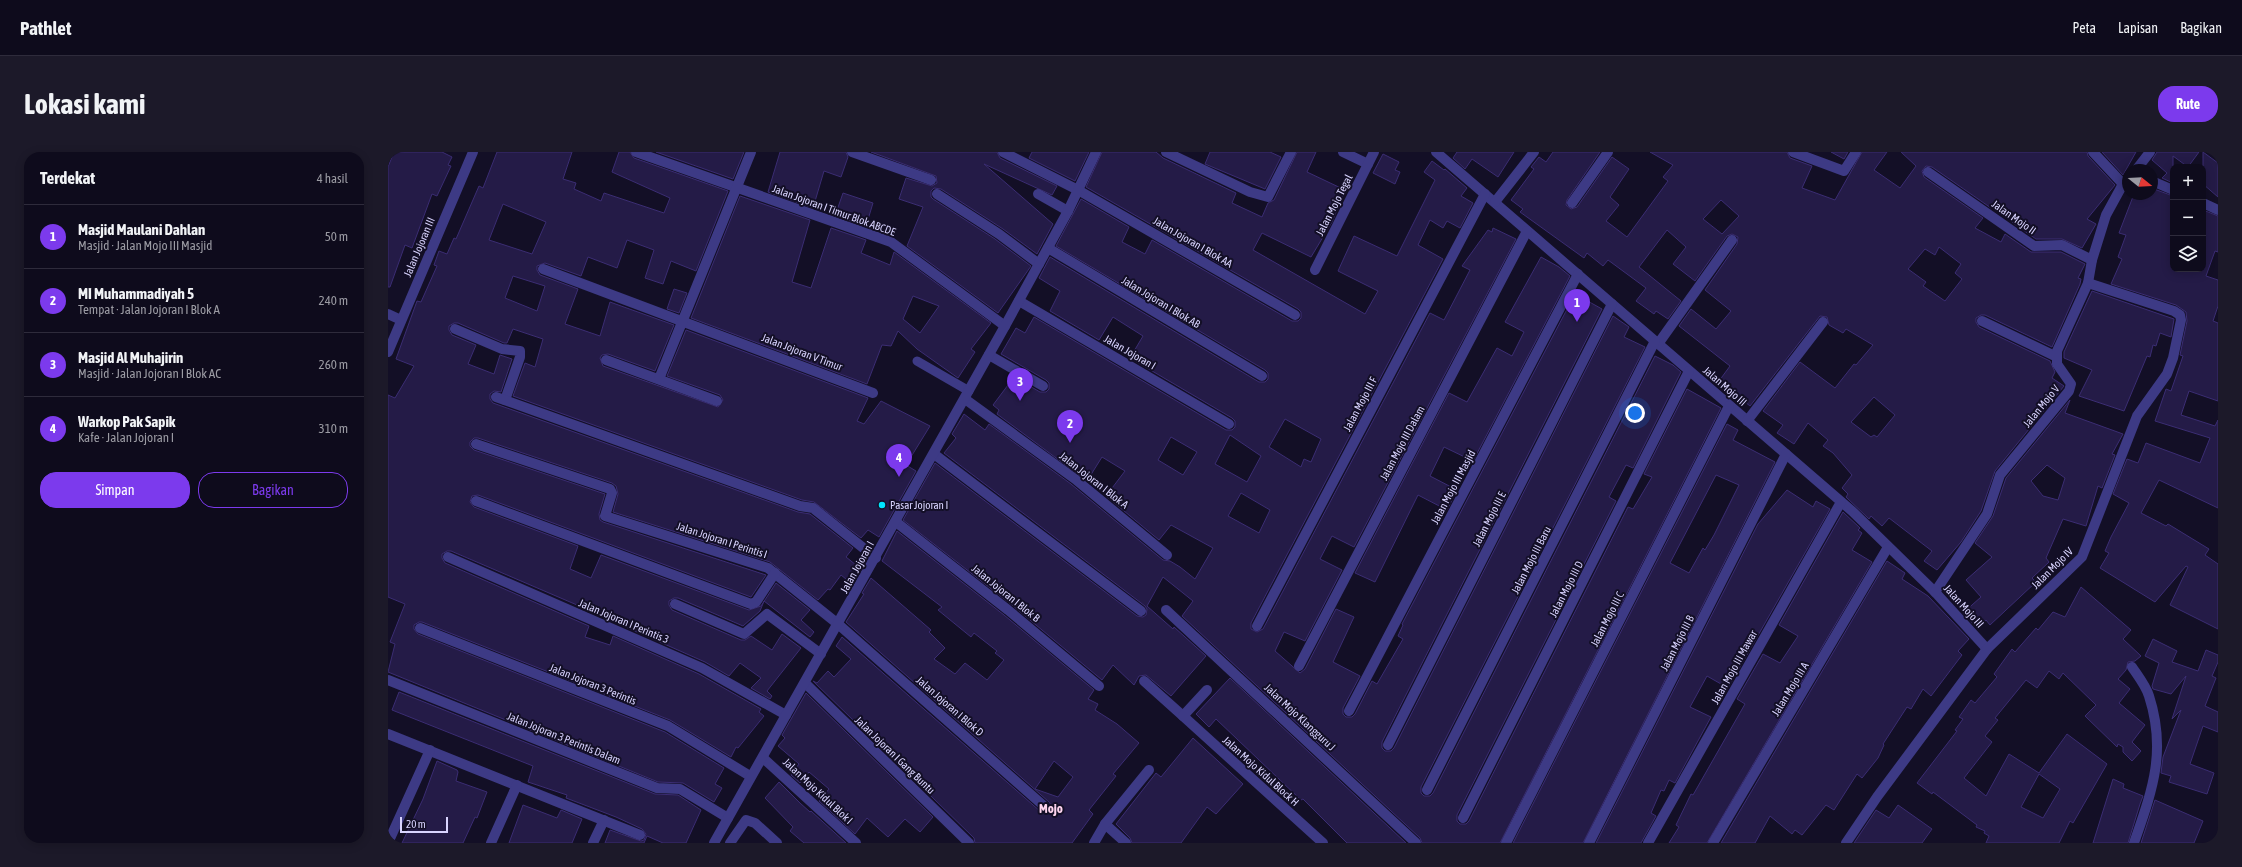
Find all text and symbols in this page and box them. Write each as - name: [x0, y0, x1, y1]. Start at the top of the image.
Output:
- text: Pathlet: [20, 17, 71, 39]
- text: Peta: [2072, 20, 2096, 36]
- text: Lapisan: [2118, 20, 2158, 36]
- text: Bagikan: [2180, 20, 2222, 36]
- button: Rute: [2158, 86, 2218, 122]
- text: Lokasi kami: [24, 88, 145, 120]
- north arrow: [2122, 164, 2158, 200]
- map controls: [2170, 164, 2206, 272]
- button: +: [2170, 164, 2206, 200]
- text: Terdekat: [40, 168, 95, 188]
- text: 4 hasil: [317, 171, 348, 186]
- street label: Jalan Mojo Tegal: [1313, 172, 1355, 238]
- street label: Jalan Jojoran I Timur Blok ABCDE: [771, 182, 898, 238]
- street label: Jalan Mojo II: [1990, 197, 2038, 237]
- button: −: [2170, 200, 2206, 236]
- street label: Jalan Jojoran I Blok AA: [1151, 214, 1235, 270]
- street label: Jalan Jojoran III: [401, 216, 437, 278]
- text: Masjid Maulani Dahlan: [78, 221, 205, 238]
- text: 1: [50, 229, 56, 244]
- text: 50 m: [325, 229, 348, 244]
- button: layers: [2170, 236, 2206, 272]
- text: Masjid · Jalan Mojo III Masjid: [78, 238, 213, 253]
- street label: Jalan Jojoran I Blok AB: [1120, 274, 1203, 331]
- text: MI Muhammadiyah 5: [78, 285, 194, 302]
- pin: 1: [1564, 289, 1590, 322]
- text: 2: [50, 293, 56, 308]
- text: 240 m: [319, 293, 348, 308]
- text: Tempat · Jalan Jojoran I Blok A: [78, 302, 220, 317]
- street label: Jalan Jojoran V Timur: [760, 331, 845, 373]
- street label: Jalan Jojoran I: [1102, 332, 1158, 372]
- text: Masjid Al Muhajirin: [78, 349, 183, 366]
- text: 3: [50, 357, 56, 372]
- text: 260 m: [319, 357, 348, 372]
- street label: Jalan Mojo III: [1701, 364, 1749, 408]
- text: Masjid · Jalan Jojoran I Blok AC: [78, 366, 221, 381]
- pin: 3: [1007, 368, 1033, 401]
- street label: Jalan Mojo III F: [1341, 374, 1380, 433]
- street label: Jalan Mojo V: [2020, 382, 2062, 429]
- your location: [1625, 403, 1645, 423]
- street label: Jalan Mojo III Dalam: [1377, 404, 1427, 482]
- pin: 2: [1057, 410, 1083, 443]
- text: Warkop Pak Sapik: [78, 413, 175, 430]
- text: 4: [50, 421, 56, 436]
- text: 310 m: [319, 421, 348, 436]
- text: Kafe · Jalan Jojoran I: [78, 430, 174, 445]
- pin: 4: [886, 444, 912, 477]
- street label: Jalan Mojo III Masjid: [1428, 448, 1478, 526]
- street label: Jalan Jojoran I Blok A: [1057, 449, 1131, 511]
- button: Simpan: [40, 472, 190, 508]
- button: Bagikan: [198, 472, 348, 508]
- street label: Jalan Mojo III E: [1470, 489, 1508, 548]
- place label: Pasar Jojoran I: [890, 499, 948, 511]
- marker: Pasar Jojoran I: [877, 500, 887, 510]
- street label: Jalan Jojoran I Perintis I: [675, 520, 769, 560]
- street label: Jalan Mojo III Baru: [1509, 524, 1553, 596]
- street label: Jalan Jojoran I: [838, 539, 876, 595]
- street label: Jalan Mojo IV: [2029, 544, 2076, 591]
- street label: Jalan Mojo III D: [1547, 559, 1585, 619]
- street label: Jalan Jojoran I Blok B: [970, 562, 1043, 625]
- street label: Jalan Mojo III: [1942, 582, 1986, 630]
- street label: Jalan Mojo III C: [1588, 589, 1626, 649]
- street label: Jalan Jojoran I Perintis 3: [577, 597, 671, 645]
- street label: Jalan Mojo III B: [1658, 613, 1696, 673]
- street label: Jalan Mojo III Mawar: [1709, 627, 1760, 706]
- street label: Jalan Mojo III A: [1769, 659, 1811, 718]
- street label: Jalan Jojoran 3 Perintis: [548, 661, 638, 707]
- street label: Jalan Jojoran I Blok D: [914, 674, 986, 738]
- street label: Jalan Mojo Klangguru J: [1262, 681, 1338, 753]
- street label: Jalan Jojoran 3 Perintis Dalam: [506, 710, 623, 766]
- street label: Jalan Jojoran I Gang Buntu: [853, 714, 937, 796]
- street label: Jalan Mojo Kidul Block H: [1221, 734, 1301, 808]
- street label: Jalan Mojo Kidul Blok I: [781, 756, 855, 826]
- district label: Mojo: [1039, 801, 1063, 816]
- scale bar: [400, 815, 448, 834]
- text: 20 m: [406, 818, 426, 830]

